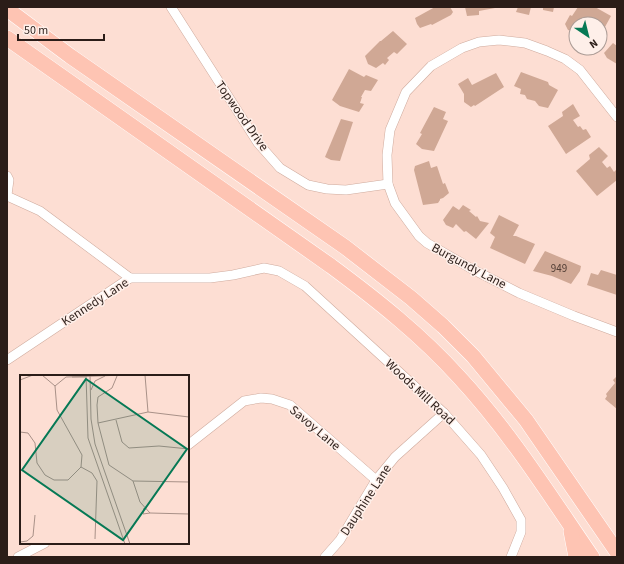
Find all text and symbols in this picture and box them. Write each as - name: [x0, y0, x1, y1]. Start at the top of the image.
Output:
- scale bar: [18, 16, 104, 42]
- north arrow: [568, 16, 608, 56]
- text: 50 m: [24, 22, 48, 39]
- text: N: [586, 36, 601, 52]
- street label: Topwood Drive: [211, 77, 273, 155]
- street label: Burgundy Lane: [429, 239, 509, 293]
- house number: 949: [551, 261, 567, 276]
- street label: Kennedy Lane: [58, 274, 132, 330]
- street label: Woods Mill Road: [381, 355, 459, 429]
- inset map: [20, 375, 189, 544]
- street label: Savoy Lane: [286, 401, 344, 455]
- street label: Dauphine Lane: [336, 461, 396, 539]

